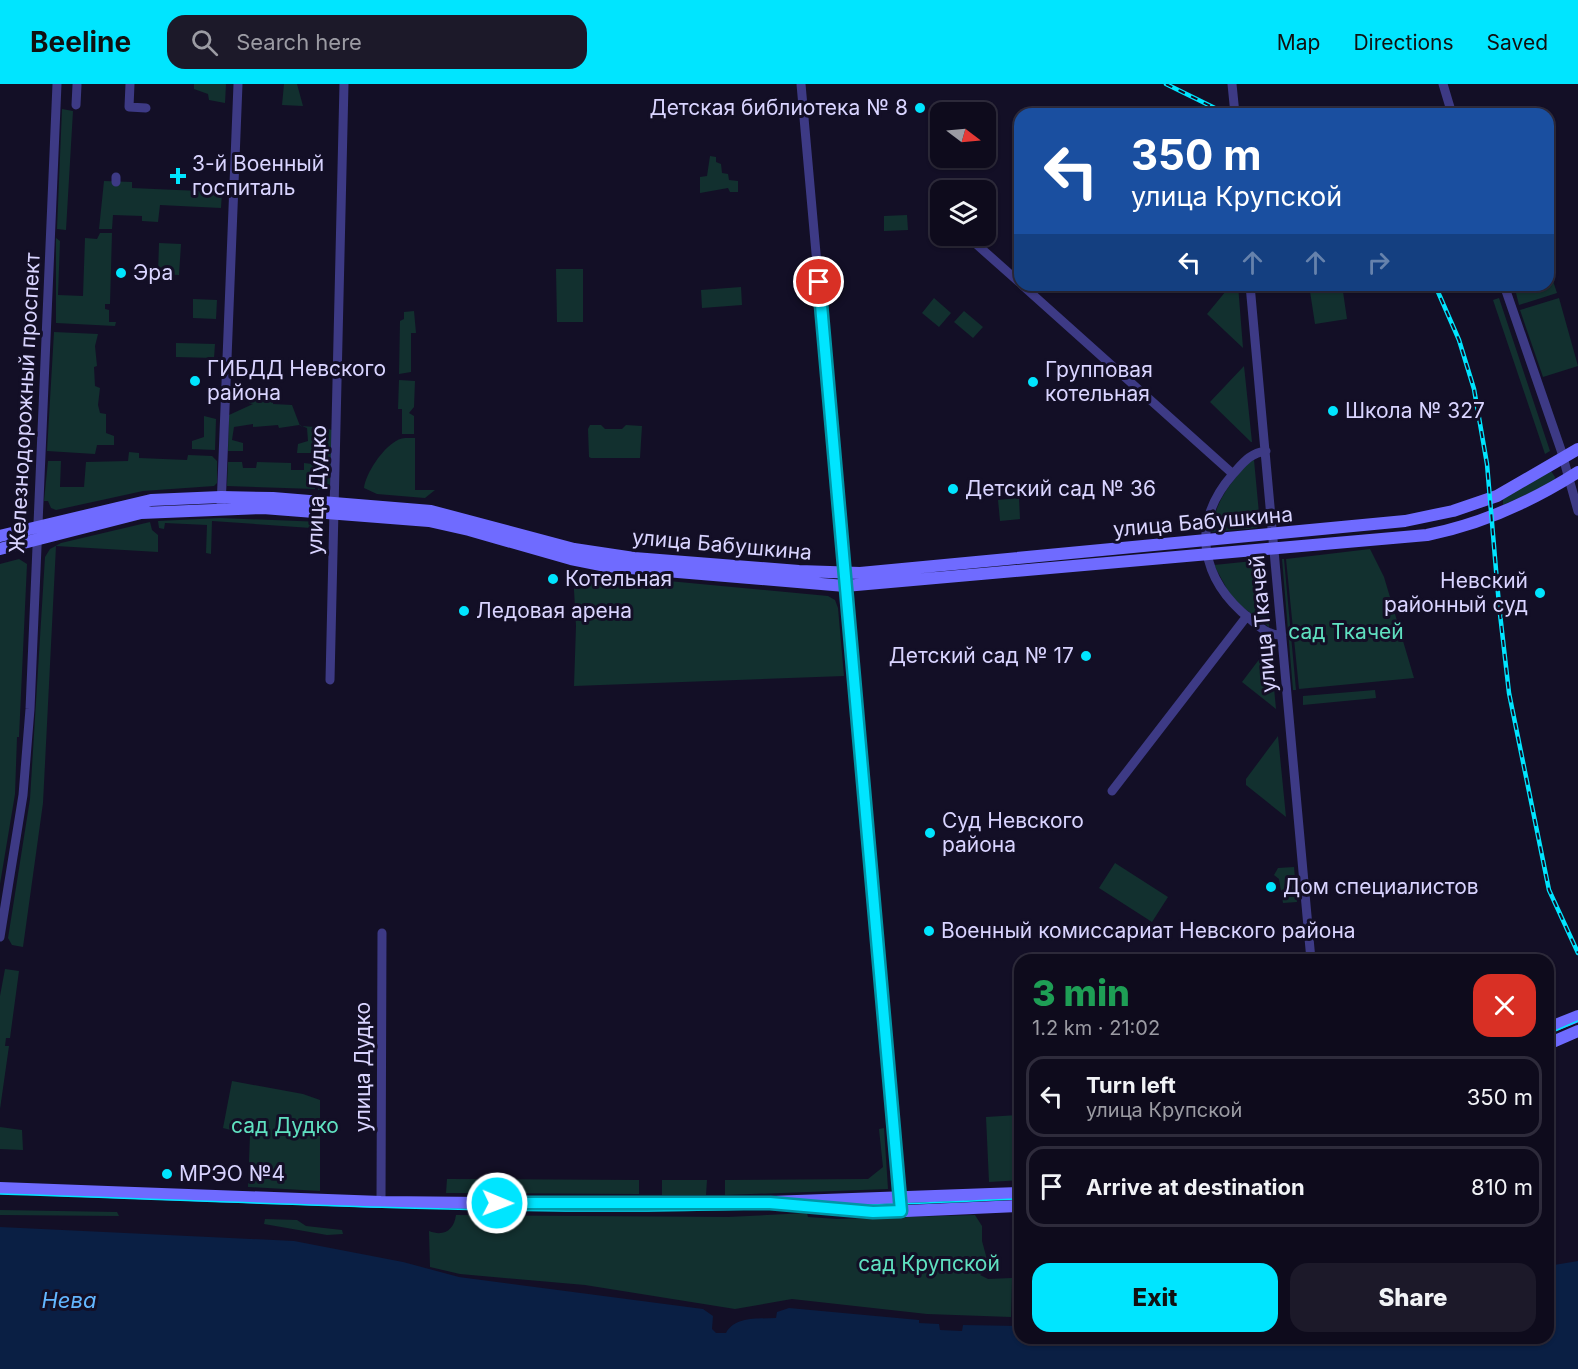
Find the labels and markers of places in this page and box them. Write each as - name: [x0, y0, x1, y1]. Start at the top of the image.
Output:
- place label: Детская библиотека № 8: [649, 95, 908, 120]
- marker: Детская библиотека № 8: [913, 101, 927, 115]
- place label: 3-й Военный госпиталь: [192, 151, 324, 200]
- marker: 3-й Военный госпиталь: [169, 167, 187, 185]
- pin: [793, 256, 844, 307]
- place label: Эра: [133, 260, 173, 285]
- marker: Эра: [114, 266, 128, 280]
- place label: ГИБДД Невского района: [207, 356, 386, 405]
- place label: Групповая котельная: [1045, 357, 1153, 406]
- marker: ГИБДД Невского района: [188, 374, 202, 388]
- marker: Групповая котельная: [1026, 375, 1040, 389]
- place label: Школа № 327: [1345, 398, 1485, 423]
- marker: Школа № 327: [1326, 404, 1340, 418]
- place label: Детский сад № 36: [965, 476, 1156, 501]
- marker: Детский сад № 36: [946, 482, 960, 496]
- place label: Котельная: [565, 566, 672, 591]
- place label: Невский районный суд: [1384, 568, 1528, 617]
- marker: Котельная: [546, 572, 560, 586]
- marker: Невский районный суд: [1533, 586, 1547, 600]
- place label: Ледовая арена: [476, 598, 632, 623]
- marker: Ледовая арена: [457, 604, 471, 618]
- place label: Детский сад № 17: [889, 643, 1074, 668]
- marker: Детский сад № 17: [1079, 649, 1093, 663]
- place label: Суд Невского района: [942, 808, 1084, 857]
- marker: Суд Невского района: [923, 826, 937, 840]
- place label: Дом специалистов: [1283, 874, 1479, 899]
- marker: Дом специалистов: [1264, 880, 1278, 894]
- place label: Военный комиссариат Невского района: [941, 918, 1356, 943]
- marker: Военный комиссариат Невского района: [922, 924, 936, 938]
- place label: МРЭО №4: [179, 1161, 285, 1186]
- marker: МРЭО №4: [160, 1167, 174, 1181]

